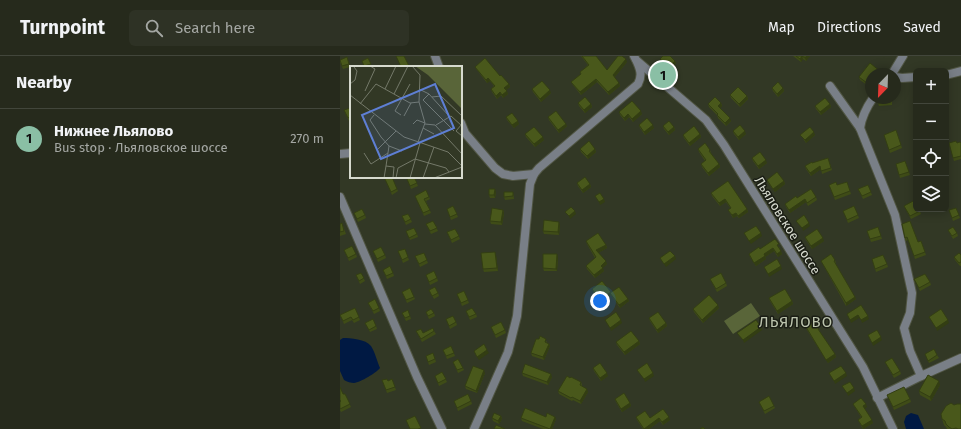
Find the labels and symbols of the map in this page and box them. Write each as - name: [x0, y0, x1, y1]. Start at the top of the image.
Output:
- pin: 1: [650, 60, 676, 90]
- inset map: [350, 66, 462, 178]
- north arrow: [865, 68, 901, 104]
- street label: Льяловское шоссе: [751, 174, 824, 277]
- your location: [590, 291, 610, 311]
- district label: ЛЬЯЛОВО: [759, 313, 833, 331]

